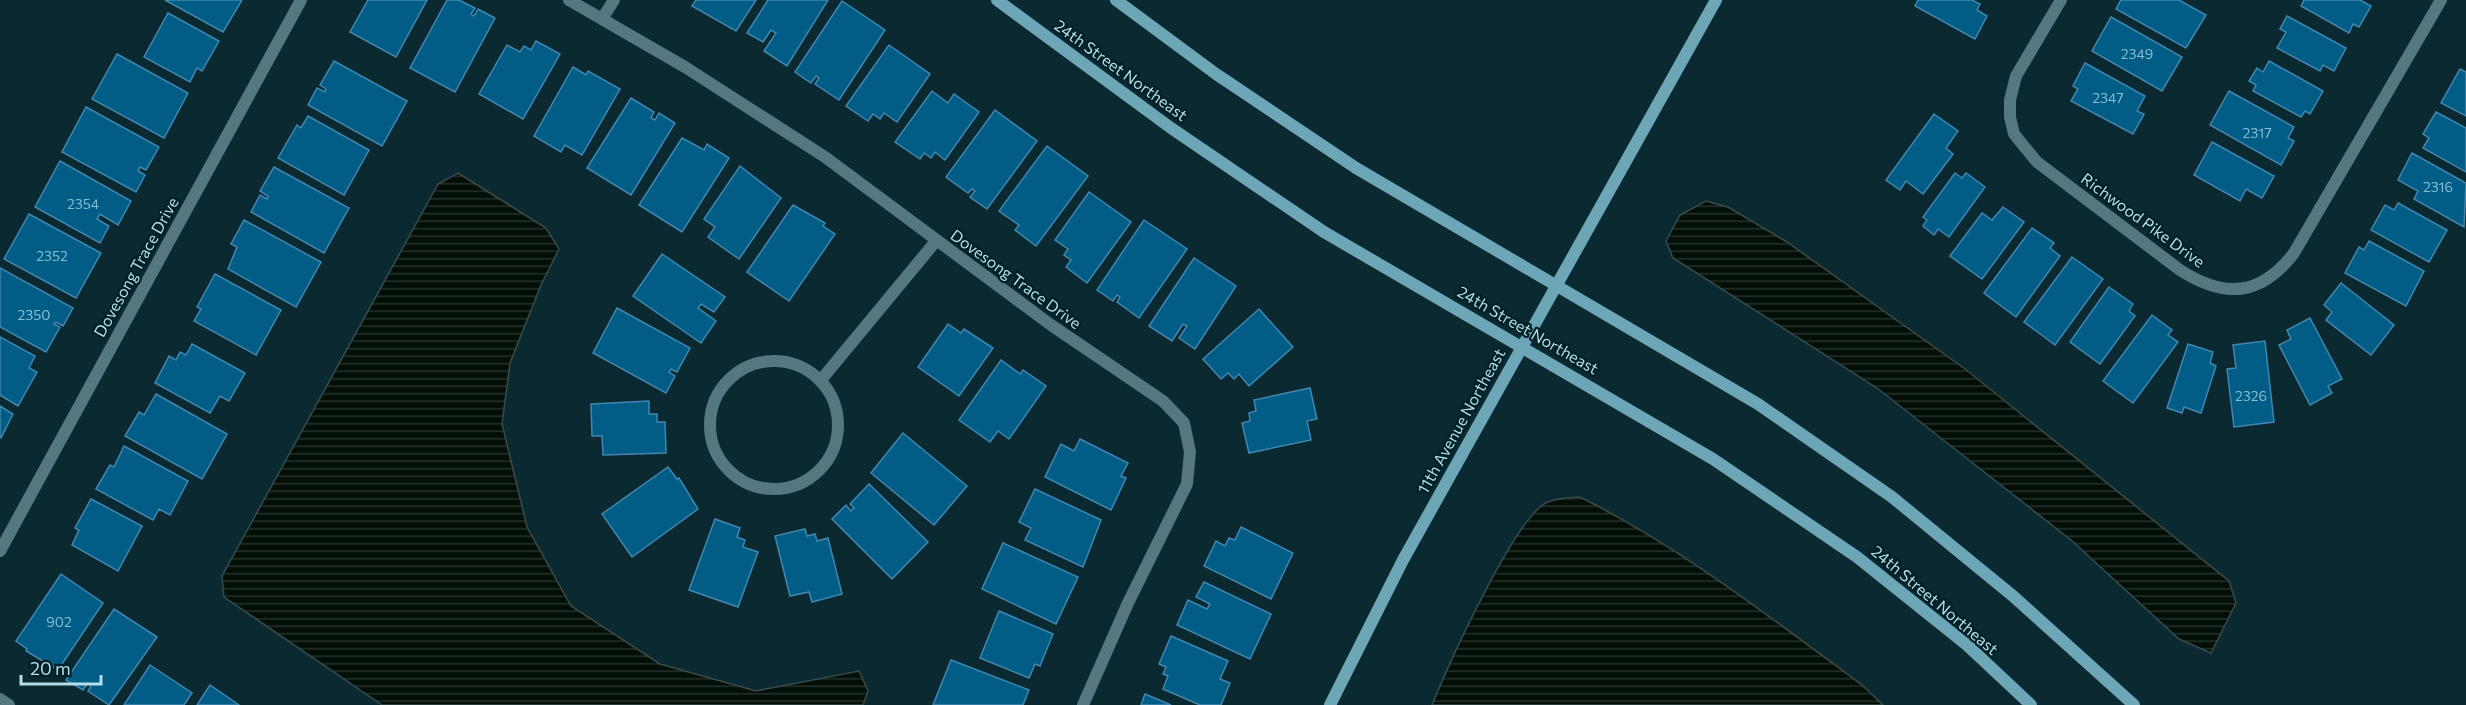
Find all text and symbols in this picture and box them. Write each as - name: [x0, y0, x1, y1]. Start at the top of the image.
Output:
- street label: 24th Street Northeast: [1051, 15, 1192, 124]
- house number: 2349: [2121, 45, 2153, 62]
- house number: 2347: [2092, 89, 2124, 106]
- house number: 2317: [2242, 124, 2272, 141]
- street label: Richwood Pike Drive: [2078, 168, 2209, 271]
- house number: 2316: [2423, 178, 2453, 195]
- street label: Dovesong Trace Drive: [89, 194, 182, 340]
- house number: 2354: [67, 195, 100, 212]
- street label: Dovesong Trace Drive: [947, 225, 1085, 332]
- house number: 2352: [36, 247, 68, 264]
- street label: 24th Street Northeast: [1454, 281, 1602, 378]
- house number: 2350: [18, 306, 50, 323]
- street label: 11th Avenue Northeast: [1413, 344, 1509, 497]
- house number: 2326: [2235, 387, 2267, 404]
- street label: 24th Street Northeast: [1868, 541, 2003, 658]
- house number: 902: [46, 613, 72, 630]
- scale bar: [21, 648, 100, 686]
- text: 20 m: [30, 657, 71, 679]

